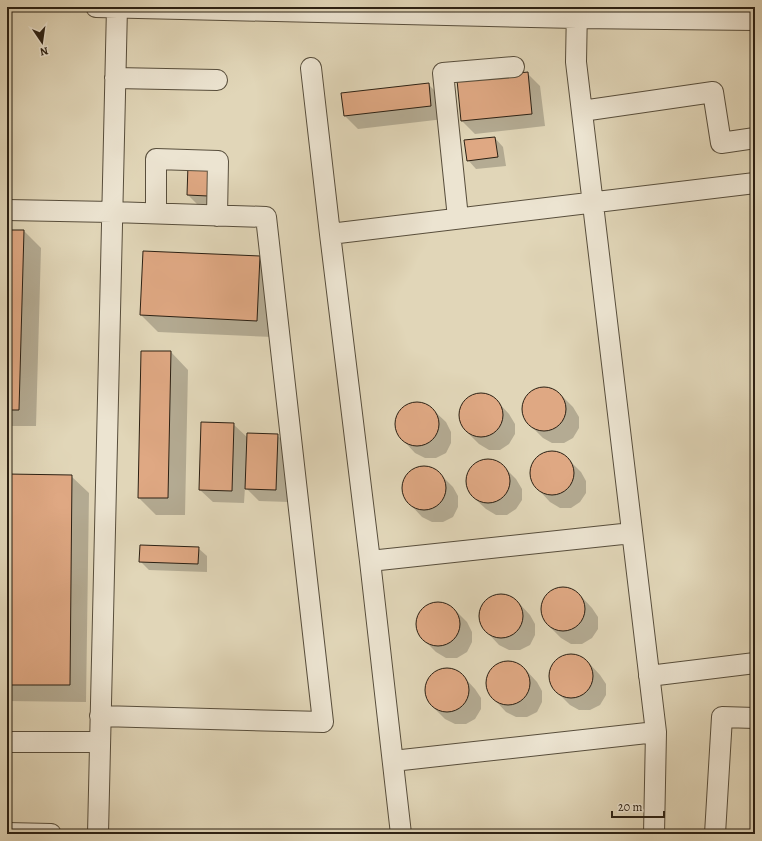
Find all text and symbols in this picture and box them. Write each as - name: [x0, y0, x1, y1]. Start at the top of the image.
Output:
- north arrow: [22, 22, 62, 62]
- text: N: [39, 43, 50, 59]
- scale bar: [612, 793, 664, 819]
- text: 20 m: [618, 799, 642, 815]

